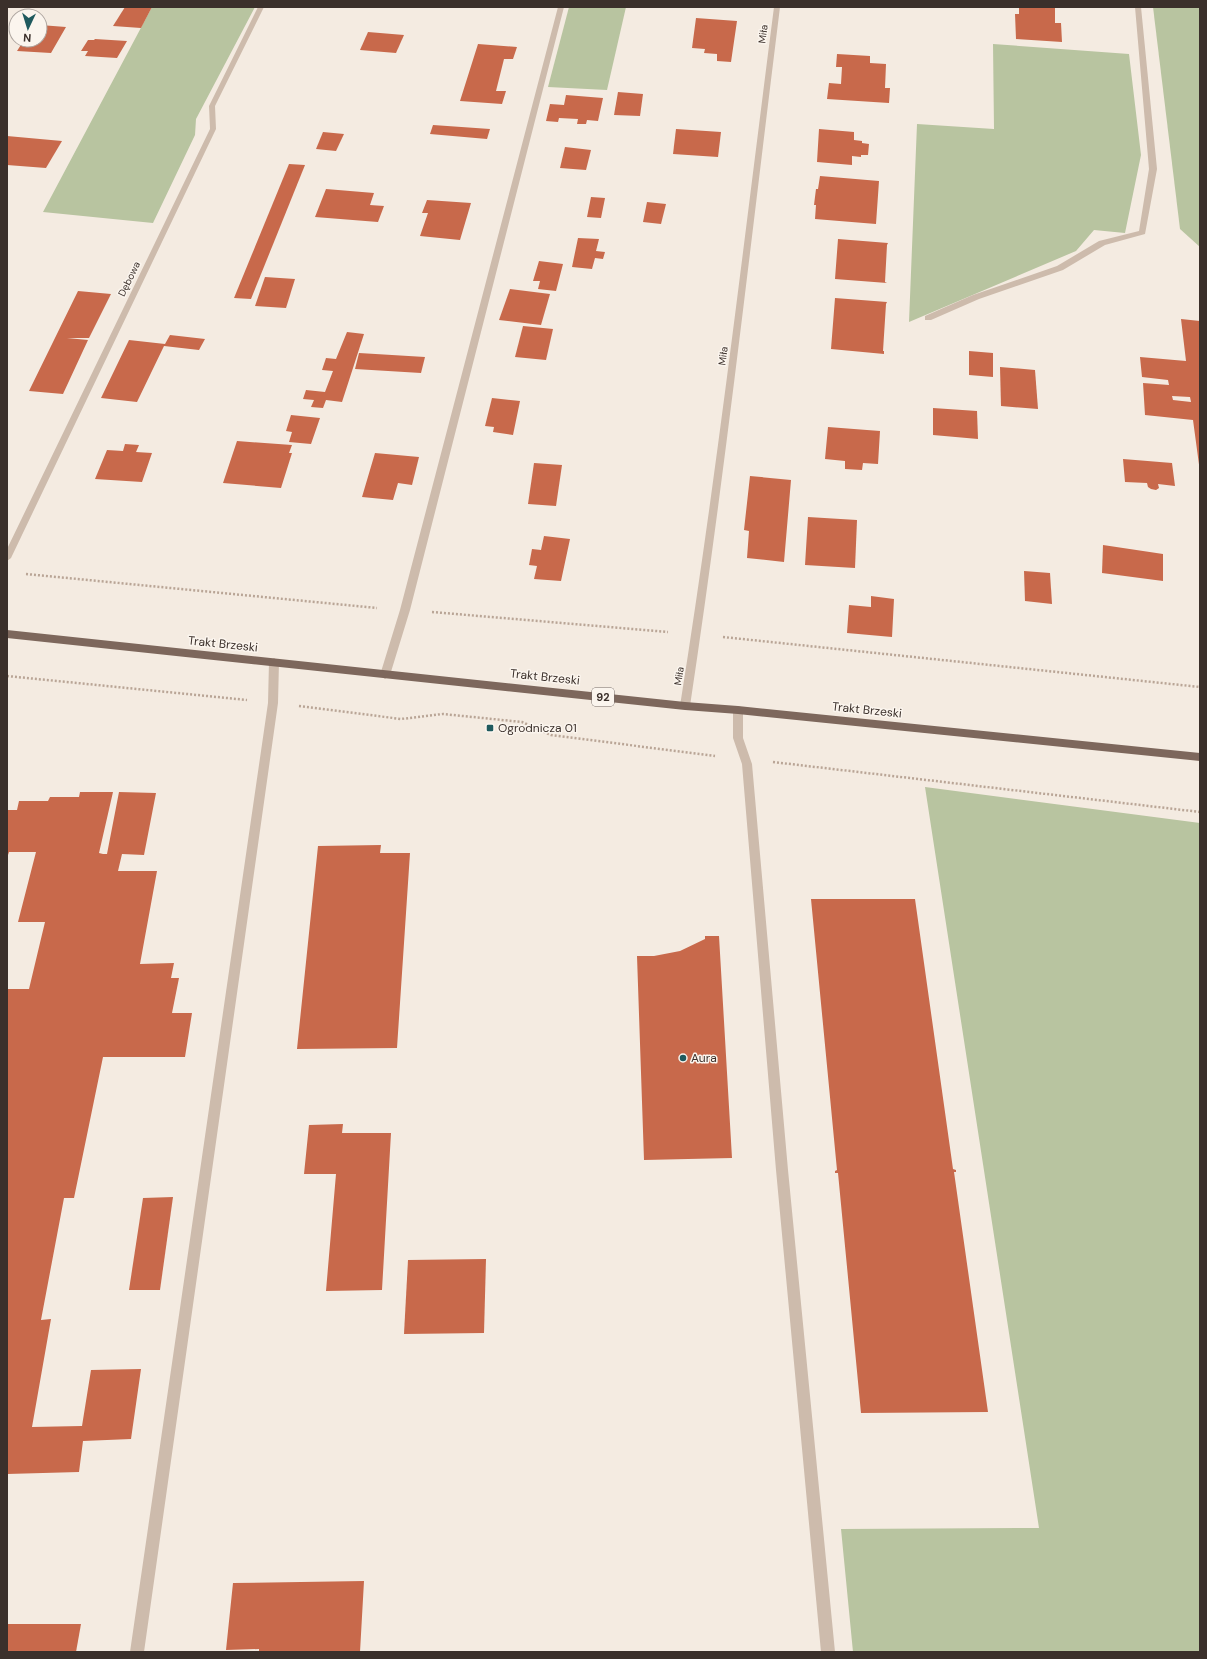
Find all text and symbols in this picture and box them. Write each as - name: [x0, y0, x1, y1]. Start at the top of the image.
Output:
- north arrow: [8, 8, 48, 48]
- street label: Miła: [755, 24, 771, 44]
- text: N: [23, 31, 32, 45]
- street label: Dębowa: [115, 259, 143, 299]
- street label: Miła: [715, 346, 731, 366]
- street label: Trakt Brzeski: [187, 632, 259, 656]
- street label: Trakt Brzeski: [509, 665, 581, 689]
- street label: Miła: [671, 666, 687, 686]
- road number: 92: [592, 688, 614, 706]
- street label: Trakt Brzeski: [831, 698, 903, 722]
- place label: Ogrodnicza 01: [498, 720, 577, 736]
- marker: Ogrodnicza 01: [485, 723, 495, 733]
- place label: Aura: [691, 1050, 717, 1066]
- marker: Aura: [678, 1053, 688, 1063]

